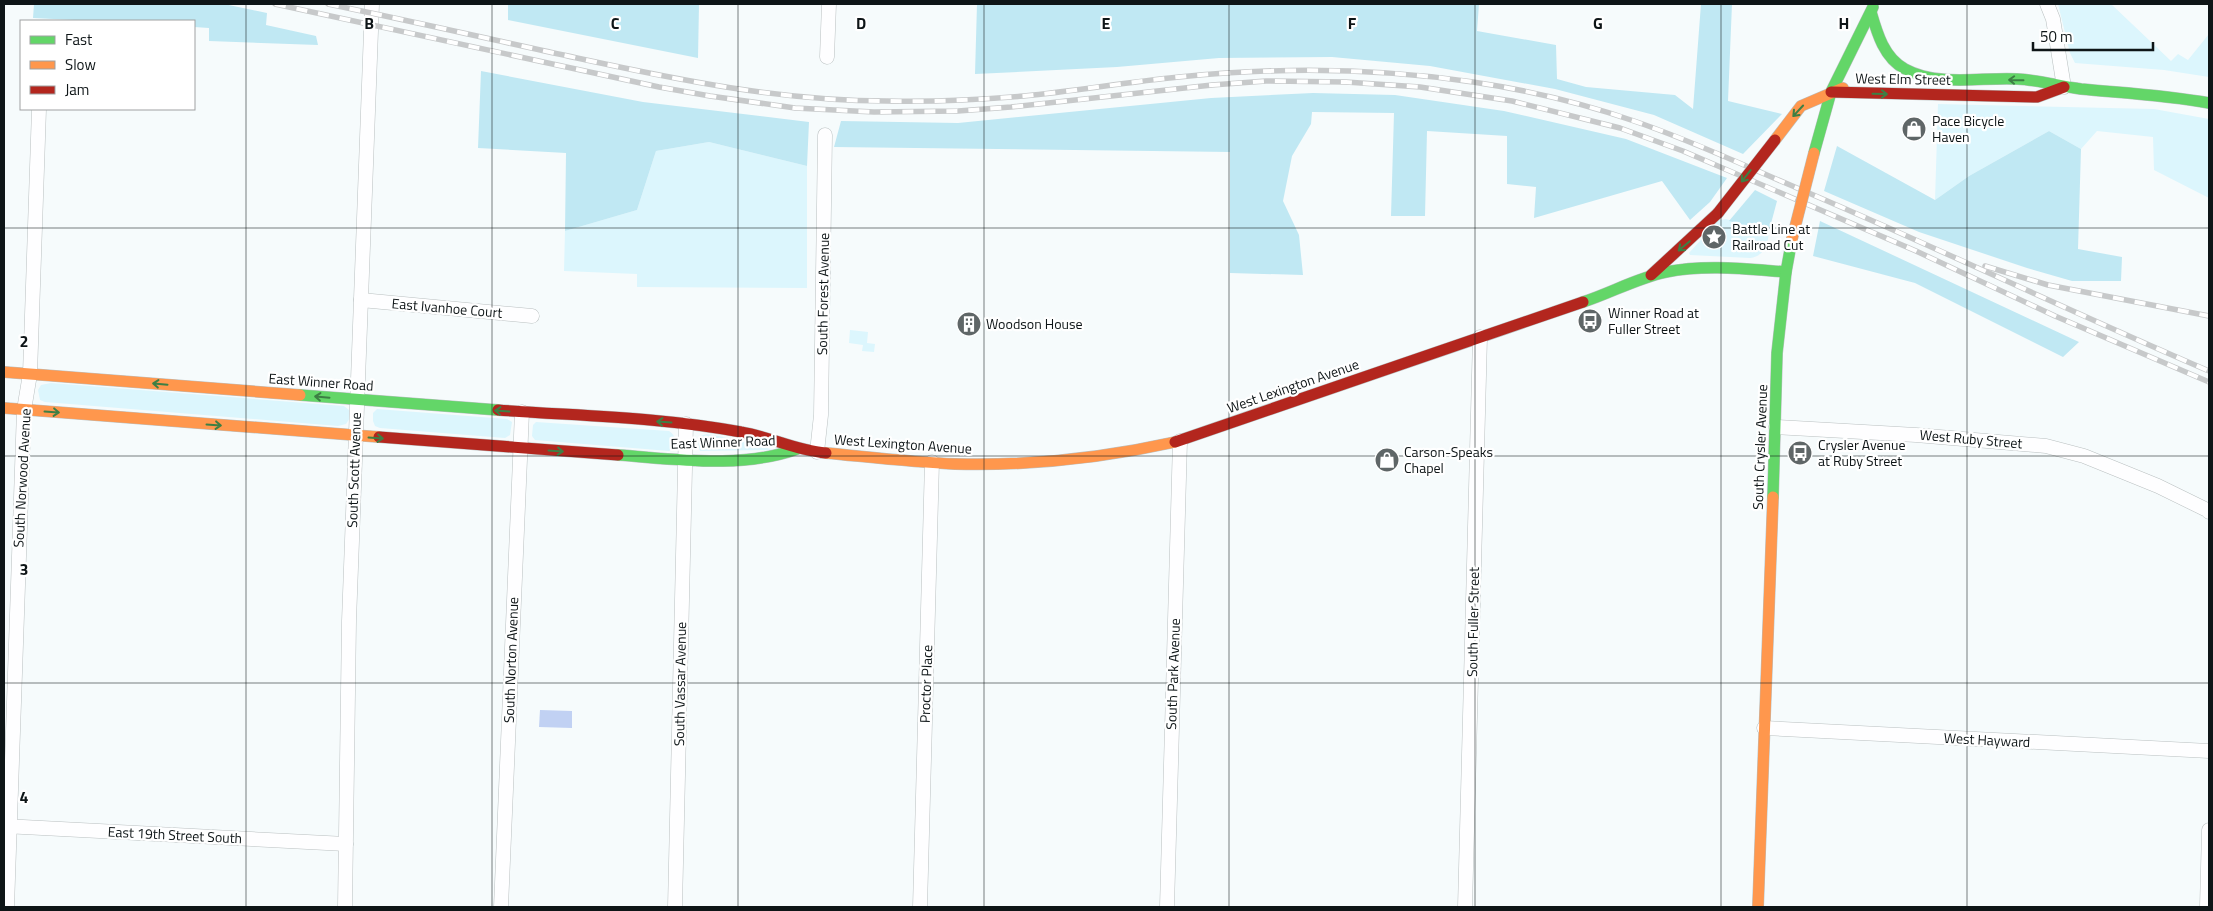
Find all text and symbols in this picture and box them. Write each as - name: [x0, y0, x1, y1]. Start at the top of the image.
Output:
- text: B: [364, 11, 374, 35]
- text: C: [611, 11, 620, 35]
- text: D: [856, 11, 866, 35]
- text: E: [1102, 11, 1111, 35]
- text: F: [1348, 11, 1357, 35]
- text: G: [1593, 11, 1603, 35]
- text: H: [1839, 11, 1849, 35]
- legend: [20, 20, 195, 110]
- scale bar: [2033, 20, 2153, 52]
- text: 50 m: [2040, 25, 2073, 48]
- text: Fast: [65, 28, 93, 51]
- text: Slow: [65, 53, 96, 76]
- street label: West Elm Street: [1855, 67, 1951, 90]
- one-way arrow: [2008, 75, 2024, 84]
- text: Jam: [65, 78, 89, 101]
- one-way arrow: [1871, 89, 1887, 99]
- one-way arrow: [1792, 104, 1804, 117]
- place label: Pace Bicycle Haven: [1932, 110, 2004, 147]
- shop icon: Pace Bicycle Haven: [1901, 116, 1927, 142]
- one-way arrow: [1741, 170, 1752, 183]
- place label: Battle Line at Railroad Cut: [1732, 218, 1810, 255]
- place icon: Battle Line at Railroad Cut: [1701, 224, 1727, 250]
- street label: South Forest Avenue: [811, 233, 834, 355]
- one-way arrow: [1678, 241, 1691, 252]
- street label: East Ivanhoe Court: [391, 292, 503, 323]
- place label: Winner Road at Fuller Street: [1608, 302, 1699, 339]
- bus stop icon: Winner Road at Fuller Street: [1577, 308, 1603, 334]
- building icon: Woodson House: [956, 311, 982, 337]
- place label: Woodson House: [986, 313, 1083, 334]
- text: 2: [20, 329, 28, 353]
- street label: West Lexington Avenue: [1224, 353, 1362, 418]
- street label: East Winner Road: [268, 367, 374, 396]
- one-way arrow: [152, 379, 168, 389]
- street label: South Crysler Avenue: [1747, 384, 1772, 510]
- one-way arrow: [314, 392, 330, 401]
- one-way arrow: [494, 406, 510, 415]
- street label: South Norwood Avenue: [7, 408, 36, 548]
- one-way arrow: [44, 408, 60, 417]
- street label: South Scott Avenue: [341, 412, 366, 528]
- one-way arrow: [656, 418, 672, 427]
- one-way arrow: [206, 420, 222, 430]
- street label: West Ruby Street: [1919, 424, 2023, 453]
- street label: West Lexington Avenue: [833, 428, 973, 459]
- street label: East Winner Road: [670, 429, 776, 454]
- one-way arrow: [368, 433, 384, 442]
- place label: Crysler Avenue at Ruby Street: [1818, 434, 1906, 471]
- bus stop icon: Crysler Avenue at Ruby Street: [1787, 440, 1813, 466]
- place label: Carson-Speaks Chapel: [1404, 441, 1493, 478]
- one-way arrow: [548, 447, 564, 456]
- shop icon: Carson-Speaks Chapel: [1374, 447, 1400, 473]
- text: 3: [20, 557, 28, 581]
- street label: South Fuller Street: [1461, 567, 1484, 677]
- street label: South Norton Avenue: [498, 597, 523, 723]
- street label: South Park Avenue: [1160, 618, 1185, 730]
- street label: South Vassar Avenue: [668, 622, 691, 746]
- street label: Proctor Place: [914, 644, 937, 724]
- street label: West Hayward: [1943, 727, 2031, 752]
- text: 4: [20, 785, 29, 809]
- street label: East 19th Street South: [107, 820, 243, 849]

